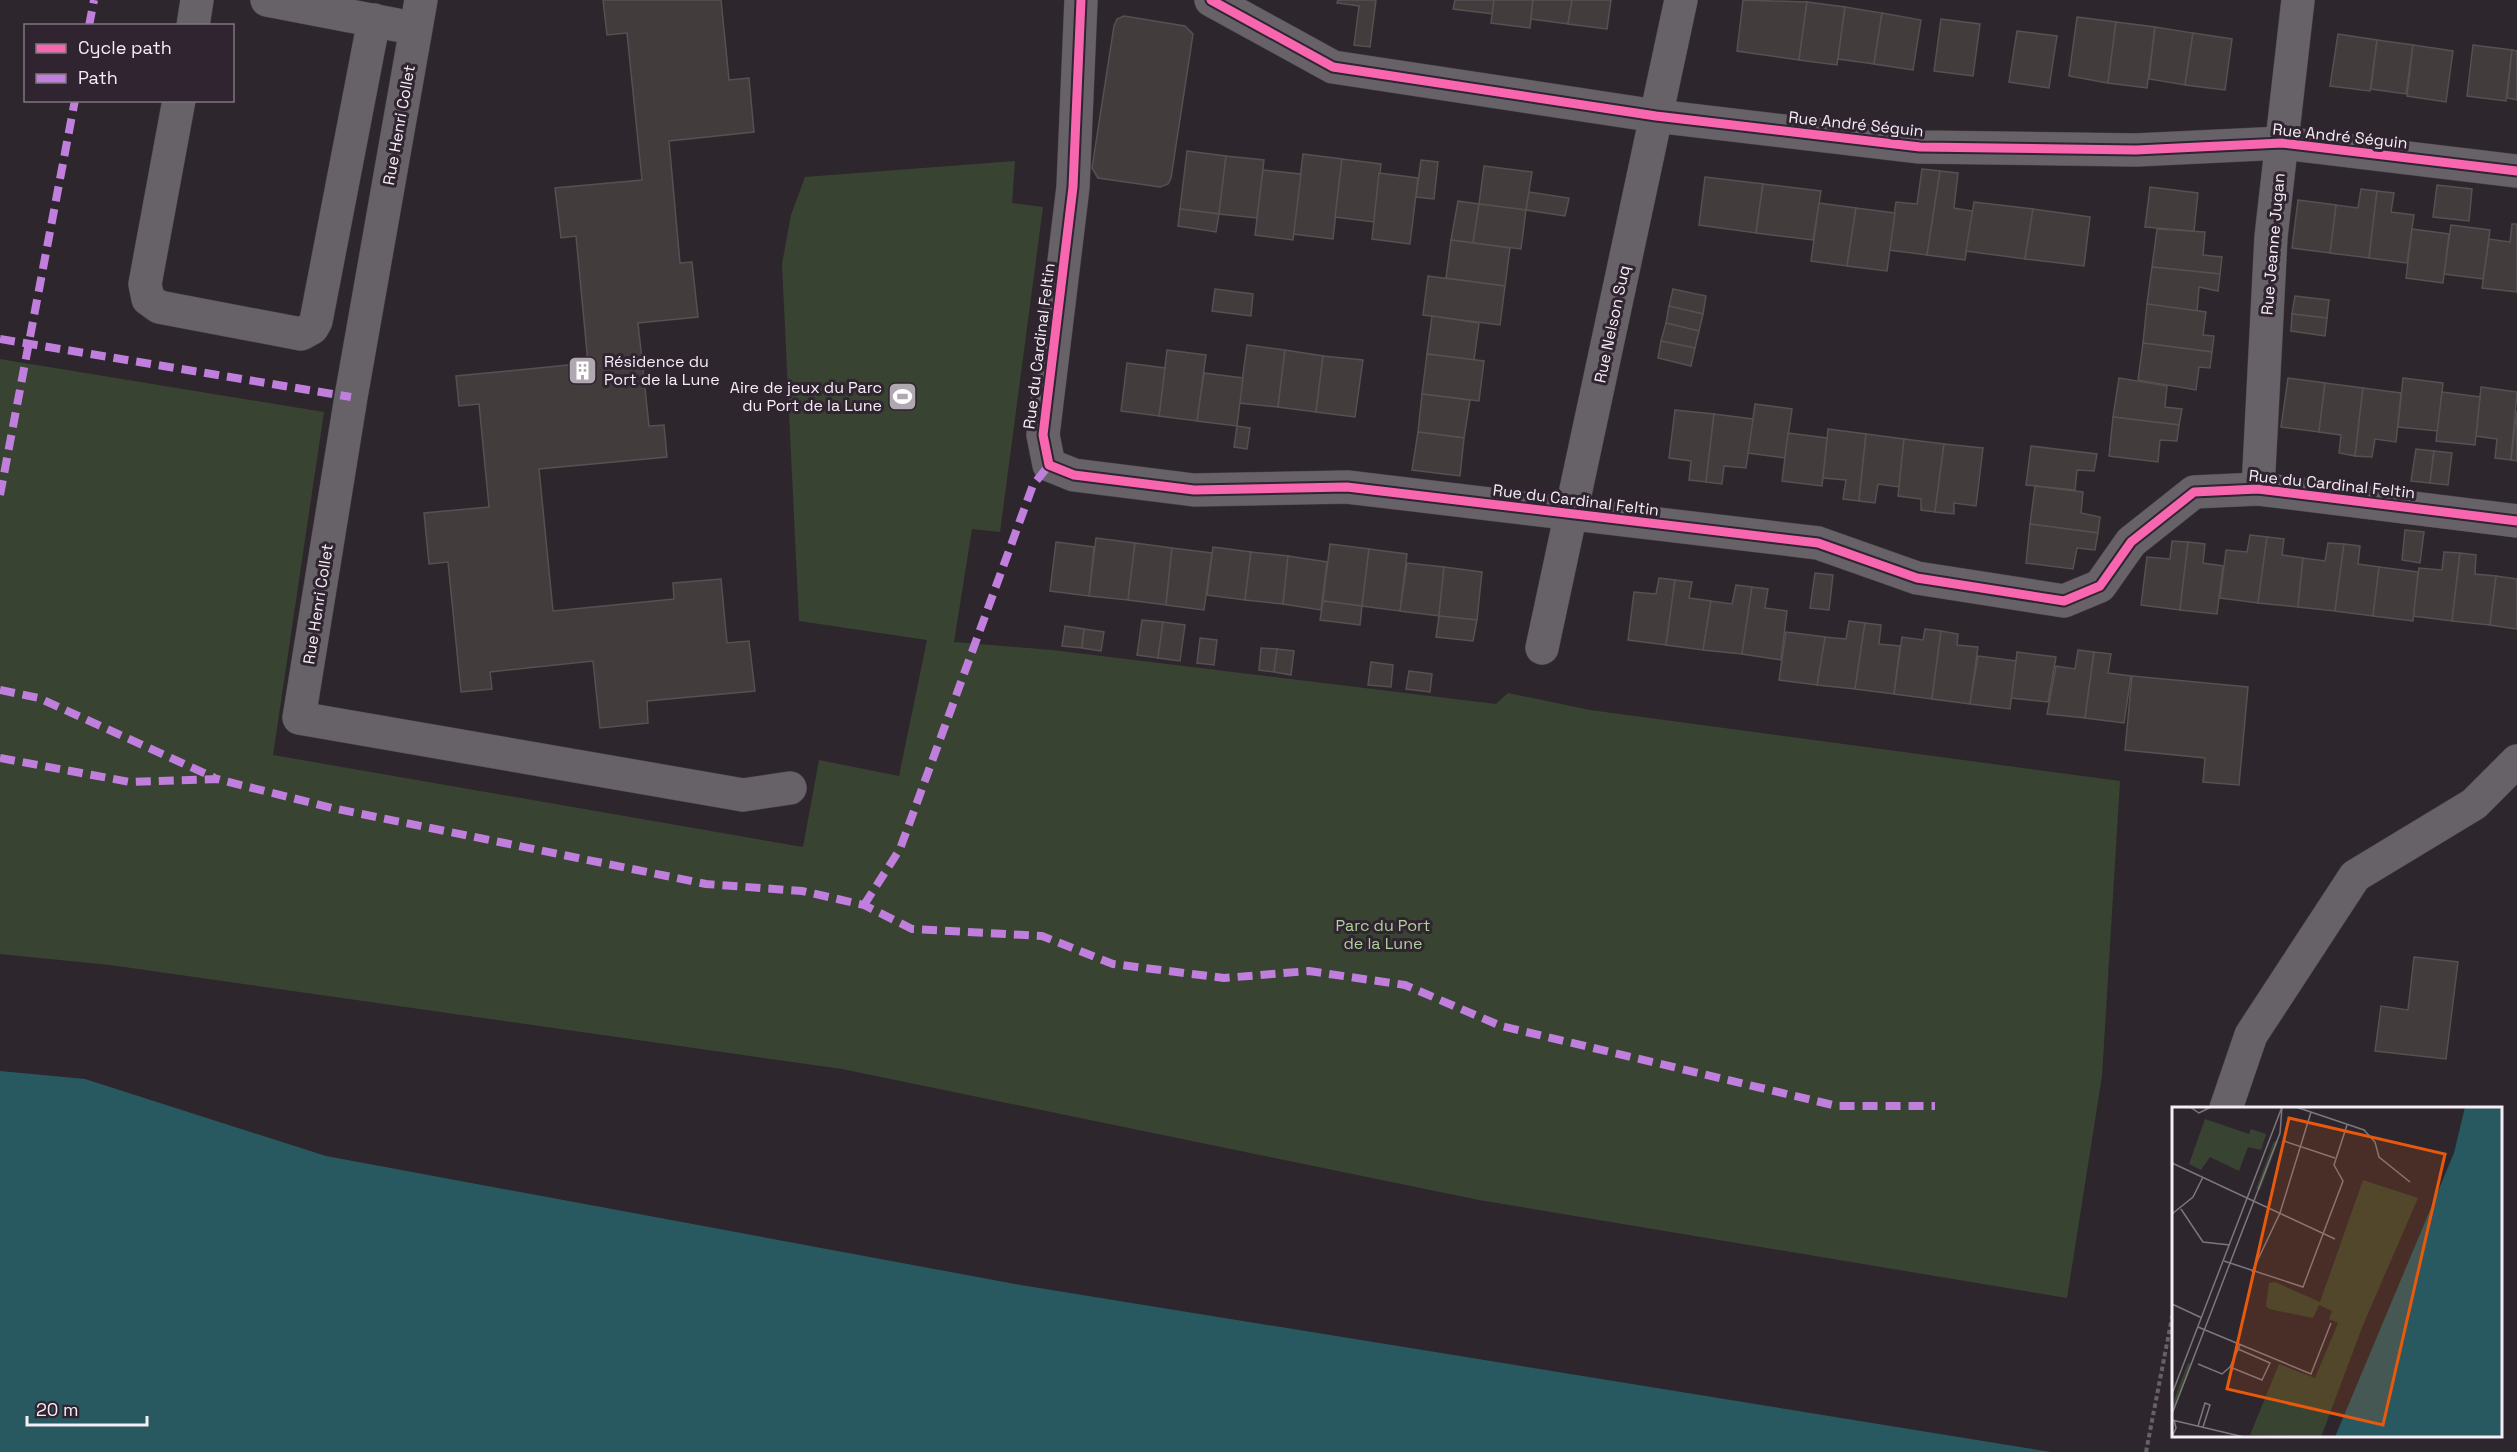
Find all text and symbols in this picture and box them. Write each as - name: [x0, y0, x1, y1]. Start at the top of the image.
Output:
- legend: [24, 24, 234, 102]
- text: Cycle path: [78, 36, 172, 59]
- street label: Rue Henri Collet: [378, 63, 420, 187]
- text: Path: [78, 66, 118, 89]
- street label: Rue André Séguin: [1787, 106, 1925, 142]
- street label: Rue André Séguin: [2271, 118, 2409, 154]
- street label: Rue Jeanne Jugan: [2256, 172, 2290, 316]
- street label: Rue du Cardinal Feltin: [1018, 262, 1060, 430]
- street label: Rue Nelson Suq: [1589, 263, 1635, 385]
- place label: Résidence du Port de la Lune: [604, 351, 720, 390]
- building icon: Résidence du Port de la Lune: [567, 354, 599, 386]
- place label: Aire de jeux du Parc du Port de la Lune: [730, 377, 882, 416]
- sports icon: Aire de jeux du Parc du Port de la Lune: [887, 380, 919, 412]
- street label: Rue du Cardinal Feltin: [2248, 465, 2416, 503]
- street label: Rue du Cardinal Feltin: [1492, 479, 1660, 521]
- street label: Rue Henri Collet: [298, 542, 338, 666]
- park label: Parc du Port de la Lune: [1336, 915, 1430, 954]
- inset map: [2172, 1107, 2502, 1437]
- scale bar: [27, 1389, 147, 1427]
- text: 20 m: [36, 1398, 79, 1421]

